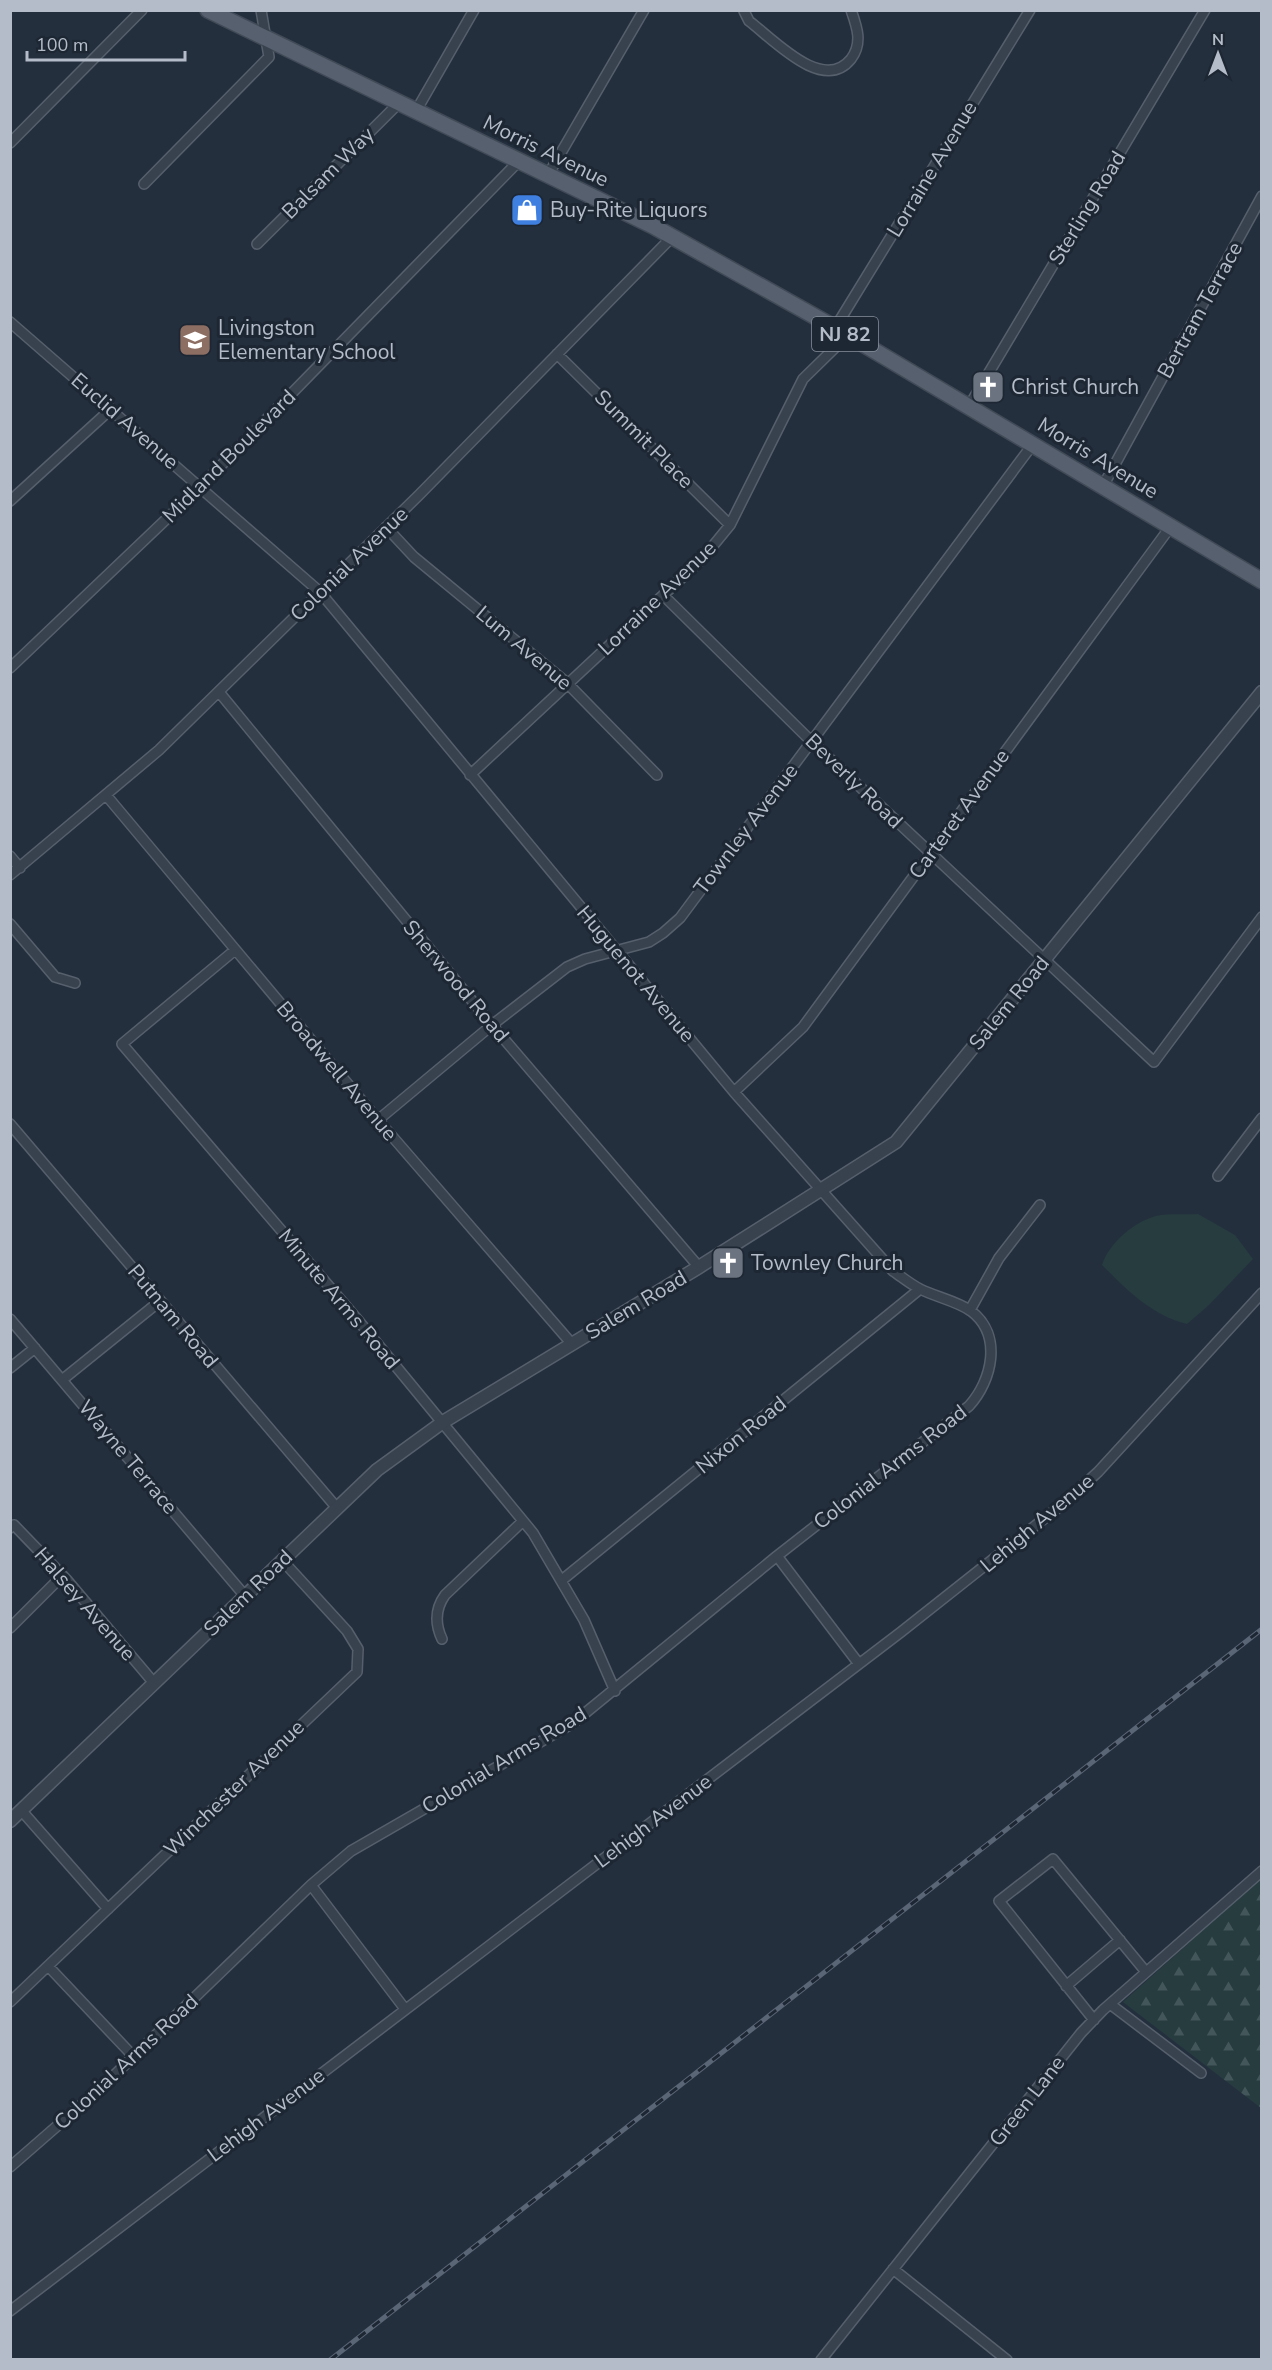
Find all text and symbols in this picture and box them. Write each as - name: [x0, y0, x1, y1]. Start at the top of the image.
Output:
- scale bar: [27, 24, 184, 62]
- north arrow: [1188, 24, 1248, 84]
- text: N: [1212, 29, 1224, 51]
- text: 100 m: [36, 33, 88, 57]
- street label: Lorraine Avenue: [880, 96, 984, 242]
- street label: Morris Avenue: [479, 108, 613, 194]
- street label: Balsam Way: [276, 121, 380, 225]
- street label: Sterling Road: [1042, 146, 1132, 270]
- shop icon: Buy-Rite Liquors: [509, 192, 545, 228]
- place label: Buy-Rite Liquors: [550, 196, 708, 224]
- street label: Bertram Terrace: [1151, 237, 1249, 383]
- place label: Livingston Elementary School: [218, 314, 396, 366]
- road number: NJ 82: [812, 317, 878, 351]
- school or university icon: Livingston Elementary School: [177, 322, 213, 358]
- street label: Euclid Avenue: [65, 366, 185, 476]
- church icon: Christ Church: [970, 369, 1006, 405]
- place label: Christ Church: [1011, 373, 1139, 401]
- street label: Midland Boulevard: [156, 383, 302, 529]
- street label: Summit Place: [588, 383, 700, 495]
- street label: Morris Avenue: [1032, 411, 1164, 505]
- street label: Colonial Avenue: [284, 500, 414, 628]
- street label: Lorraine Avenue: [592, 534, 722, 662]
- street label: Lum Avenue: [470, 599, 578, 697]
- street label: Beverly Road: [799, 727, 909, 835]
- street label: Carteret Avenue: [902, 743, 1016, 885]
- street label: Townley Avenue: [688, 758, 804, 900]
- street label: Huguenot Avenue: [570, 900, 702, 1048]
- street label: Sherwood Road: [397, 914, 515, 1048]
- street label: Salem Road: [962, 950, 1056, 1056]
- street label: Broadwell Avenue: [270, 995, 404, 1147]
- street label: Minute Arms Road: [272, 1223, 406, 1375]
- church icon: Townley Church: [710, 1245, 746, 1281]
- place label: Townley Church: [751, 1249, 903, 1277]
- street label: Putnam Road: [121, 1258, 225, 1374]
- street label: Salem Road: [580, 1264, 692, 1346]
- street label: Nixon Road: [690, 1390, 792, 1480]
- street label: Wayne Terrace: [72, 1394, 184, 1520]
- street label: Colonial Arms Road: [807, 1398, 973, 1536]
- street label: Lehigh Avenue: [974, 1467, 1100, 1579]
- street label: Halsey Avenue: [28, 1541, 142, 1667]
- street label: Salem Road: [197, 1543, 299, 1643]
- street label: Colonial Arms Road: [416, 1700, 592, 1820]
- street label: Winchester Avenue: [158, 1713, 310, 1863]
- street label: Lehigh Avenue: [589, 1768, 717, 1874]
- street label: Colonial Arms Road: [48, 1988, 204, 2136]
- street label: Green Lane: [983, 2050, 1071, 2152]
- street label: Lehigh Avenue: [202, 2062, 330, 2168]

